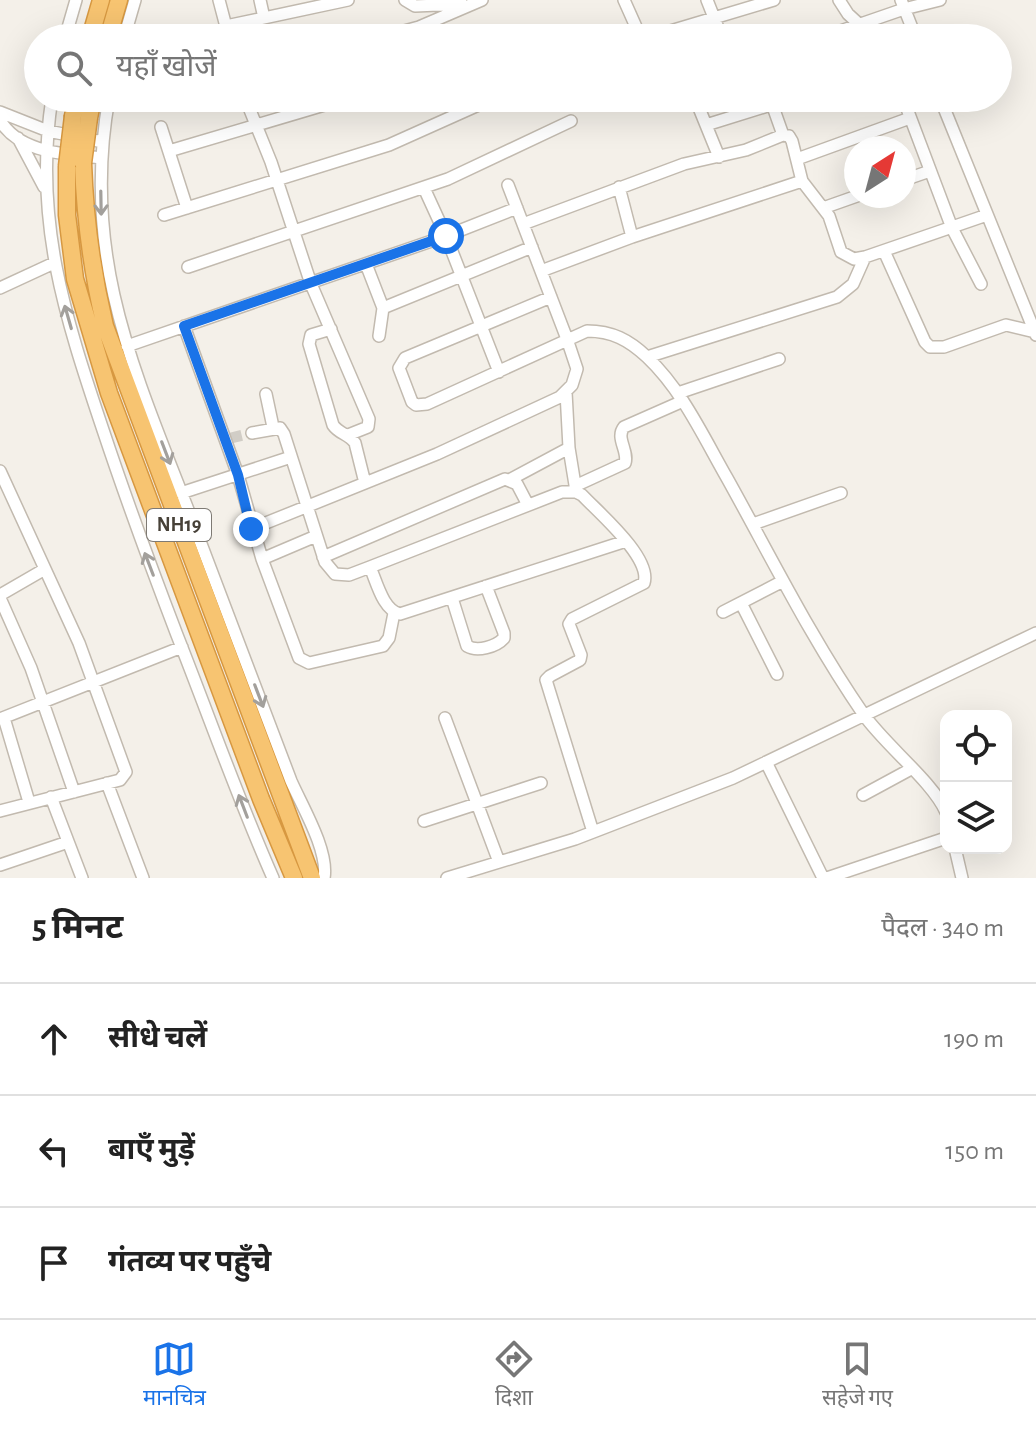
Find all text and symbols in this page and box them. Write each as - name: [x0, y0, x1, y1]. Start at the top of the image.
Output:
- search box: [24, 24, 1012, 112]
- icon: search: [52, 46, 96, 90]
- text: यहाँ खोजें: [116, 52, 217, 82]
- north arrow: [844, 136, 916, 208]
- one-way arrow: [93, 189, 109, 216]
- route start: [428, 218, 464, 254]
- one-way arrow: [60, 304, 75, 330]
- one-way arrow: [160, 441, 174, 465]
- road number: NH19: [147, 509, 211, 541]
- route end: [233, 511, 269, 547]
- one-way arrow: [141, 552, 155, 577]
- one-way arrow: [253, 683, 267, 708]
- map controls: [940, 710, 1012, 854]
- button: locate: [940, 710, 1012, 782]
- button: layers: [940, 782, 1012, 854]
- one-way arrow: [235, 794, 249, 819]
- text: 5 मिनट: [32, 911, 123, 945]
- text: पैदल · 340 m: [881, 915, 1004, 941]
- icon: ahead: [32, 1017, 76, 1061]
- text: सीधे चलें: [108, 1023, 207, 1053]
- text: 190 m: [944, 1026, 1004, 1052]
- icon: left: [32, 1129, 76, 1173]
- text: बाएँ मुड़ें: [108, 1135, 195, 1165]
- text: 150 m: [945, 1138, 1004, 1164]
- icon: arrive: [32, 1241, 76, 1285]
- text: गंतव्य पर पहुँचे: [108, 1247, 271, 1277]
- tab: मानचित्र: [143, 1337, 206, 1414]
- tab: दिशा: [492, 1337, 536, 1414]
- tab: सहेजे गए: [822, 1337, 893, 1414]

